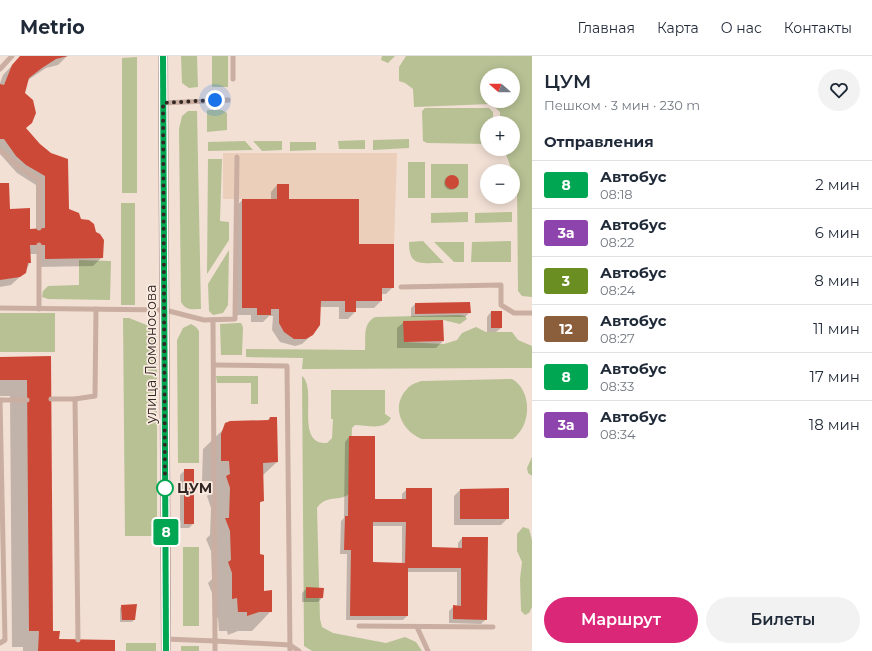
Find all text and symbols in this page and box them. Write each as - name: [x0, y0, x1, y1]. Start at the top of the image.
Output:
- text: Metrio: [20, 16, 85, 39]
- text: Главная: [577, 19, 635, 37]
- text: Карта: [657, 19, 699, 37]
- text: О нас: [721, 19, 762, 37]
- text: Контакты: [784, 19, 852, 37]
- north arrow: [480, 68, 520, 108]
- map controls: [480, 68, 520, 204]
- button: heart: [818, 69, 860, 111]
- text: ЦУМ: [544, 70, 591, 93]
- your location: [205, 90, 225, 110]
- text: Пешком · 3 мин · 230 m: [544, 97, 700, 113]
- button: +: [480, 116, 520, 156]
- text: Отправления: [544, 132, 654, 151]
- button: −: [480, 164, 520, 204]
- text: Автобус: [600, 167, 667, 186]
- text: 2 мин: [815, 175, 860, 194]
- text: 8: [561, 176, 571, 194]
- text: 08:18: [600, 186, 633, 202]
- text: Автобус: [600, 215, 667, 234]
- text: 6 мин: [815, 223, 860, 242]
- text: 3а: [558, 224, 574, 242]
- text: 08:22: [600, 234, 634, 250]
- text: Автобус: [600, 263, 667, 282]
- text: 8 мин: [814, 271, 860, 290]
- text: 3: [562, 272, 570, 290]
- text: 08:24: [600, 282, 635, 298]
- street label: улица Ломоносова: [142, 285, 160, 424]
- text: Автобус: [600, 311, 667, 330]
- text: 11 мин: [813, 319, 860, 338]
- text: 12: [559, 320, 573, 338]
- text: 08:27: [600, 330, 635, 346]
- text: Автобус: [600, 359, 667, 378]
- text: 17 мин: [810, 367, 860, 386]
- text: 8: [561, 368, 571, 386]
- text: 08:33: [600, 378, 634, 394]
- text: Автобус: [600, 407, 667, 426]
- text: 18 мин: [809, 415, 860, 434]
- text: 3а: [558, 416, 574, 434]
- text: 08:34: [600, 426, 636, 442]
- marker: ЦУМ: [156, 479, 174, 497]
- place label: ЦУМ: [177, 479, 212, 497]
- line badge: 8: [153, 519, 179, 545]
- text: 8: [161, 523, 171, 541]
- button: Маршрут: [544, 597, 698, 643]
- button: Билеты: [706, 597, 860, 643]

